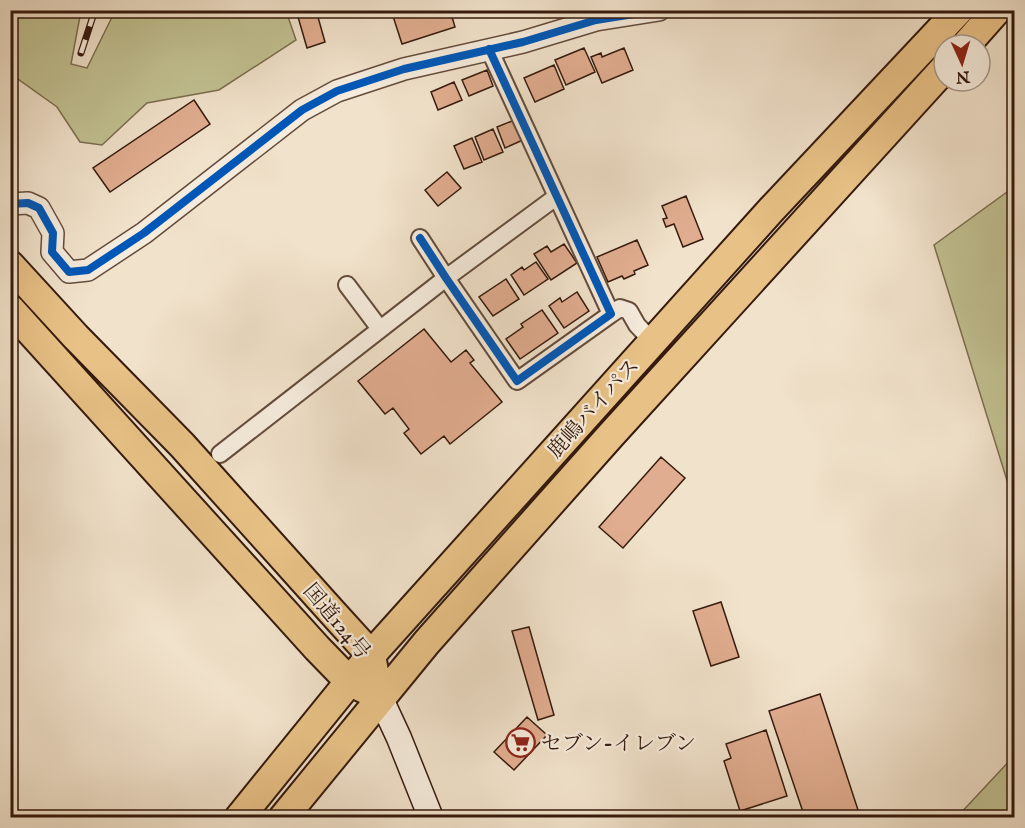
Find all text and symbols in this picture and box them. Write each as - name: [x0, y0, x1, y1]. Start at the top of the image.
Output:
- north arrow: [932, 33, 992, 93]
- text: N: [955, 65, 972, 86]
- street label: 鹿嶋バイパス: [542, 353, 646, 465]
- street label: 国道124号: [296, 578, 375, 665]
- supermarket icon: セブン-イレブン: [504, 727, 536, 759]
- place label: セブン-イレブン: [541, 731, 696, 758]

